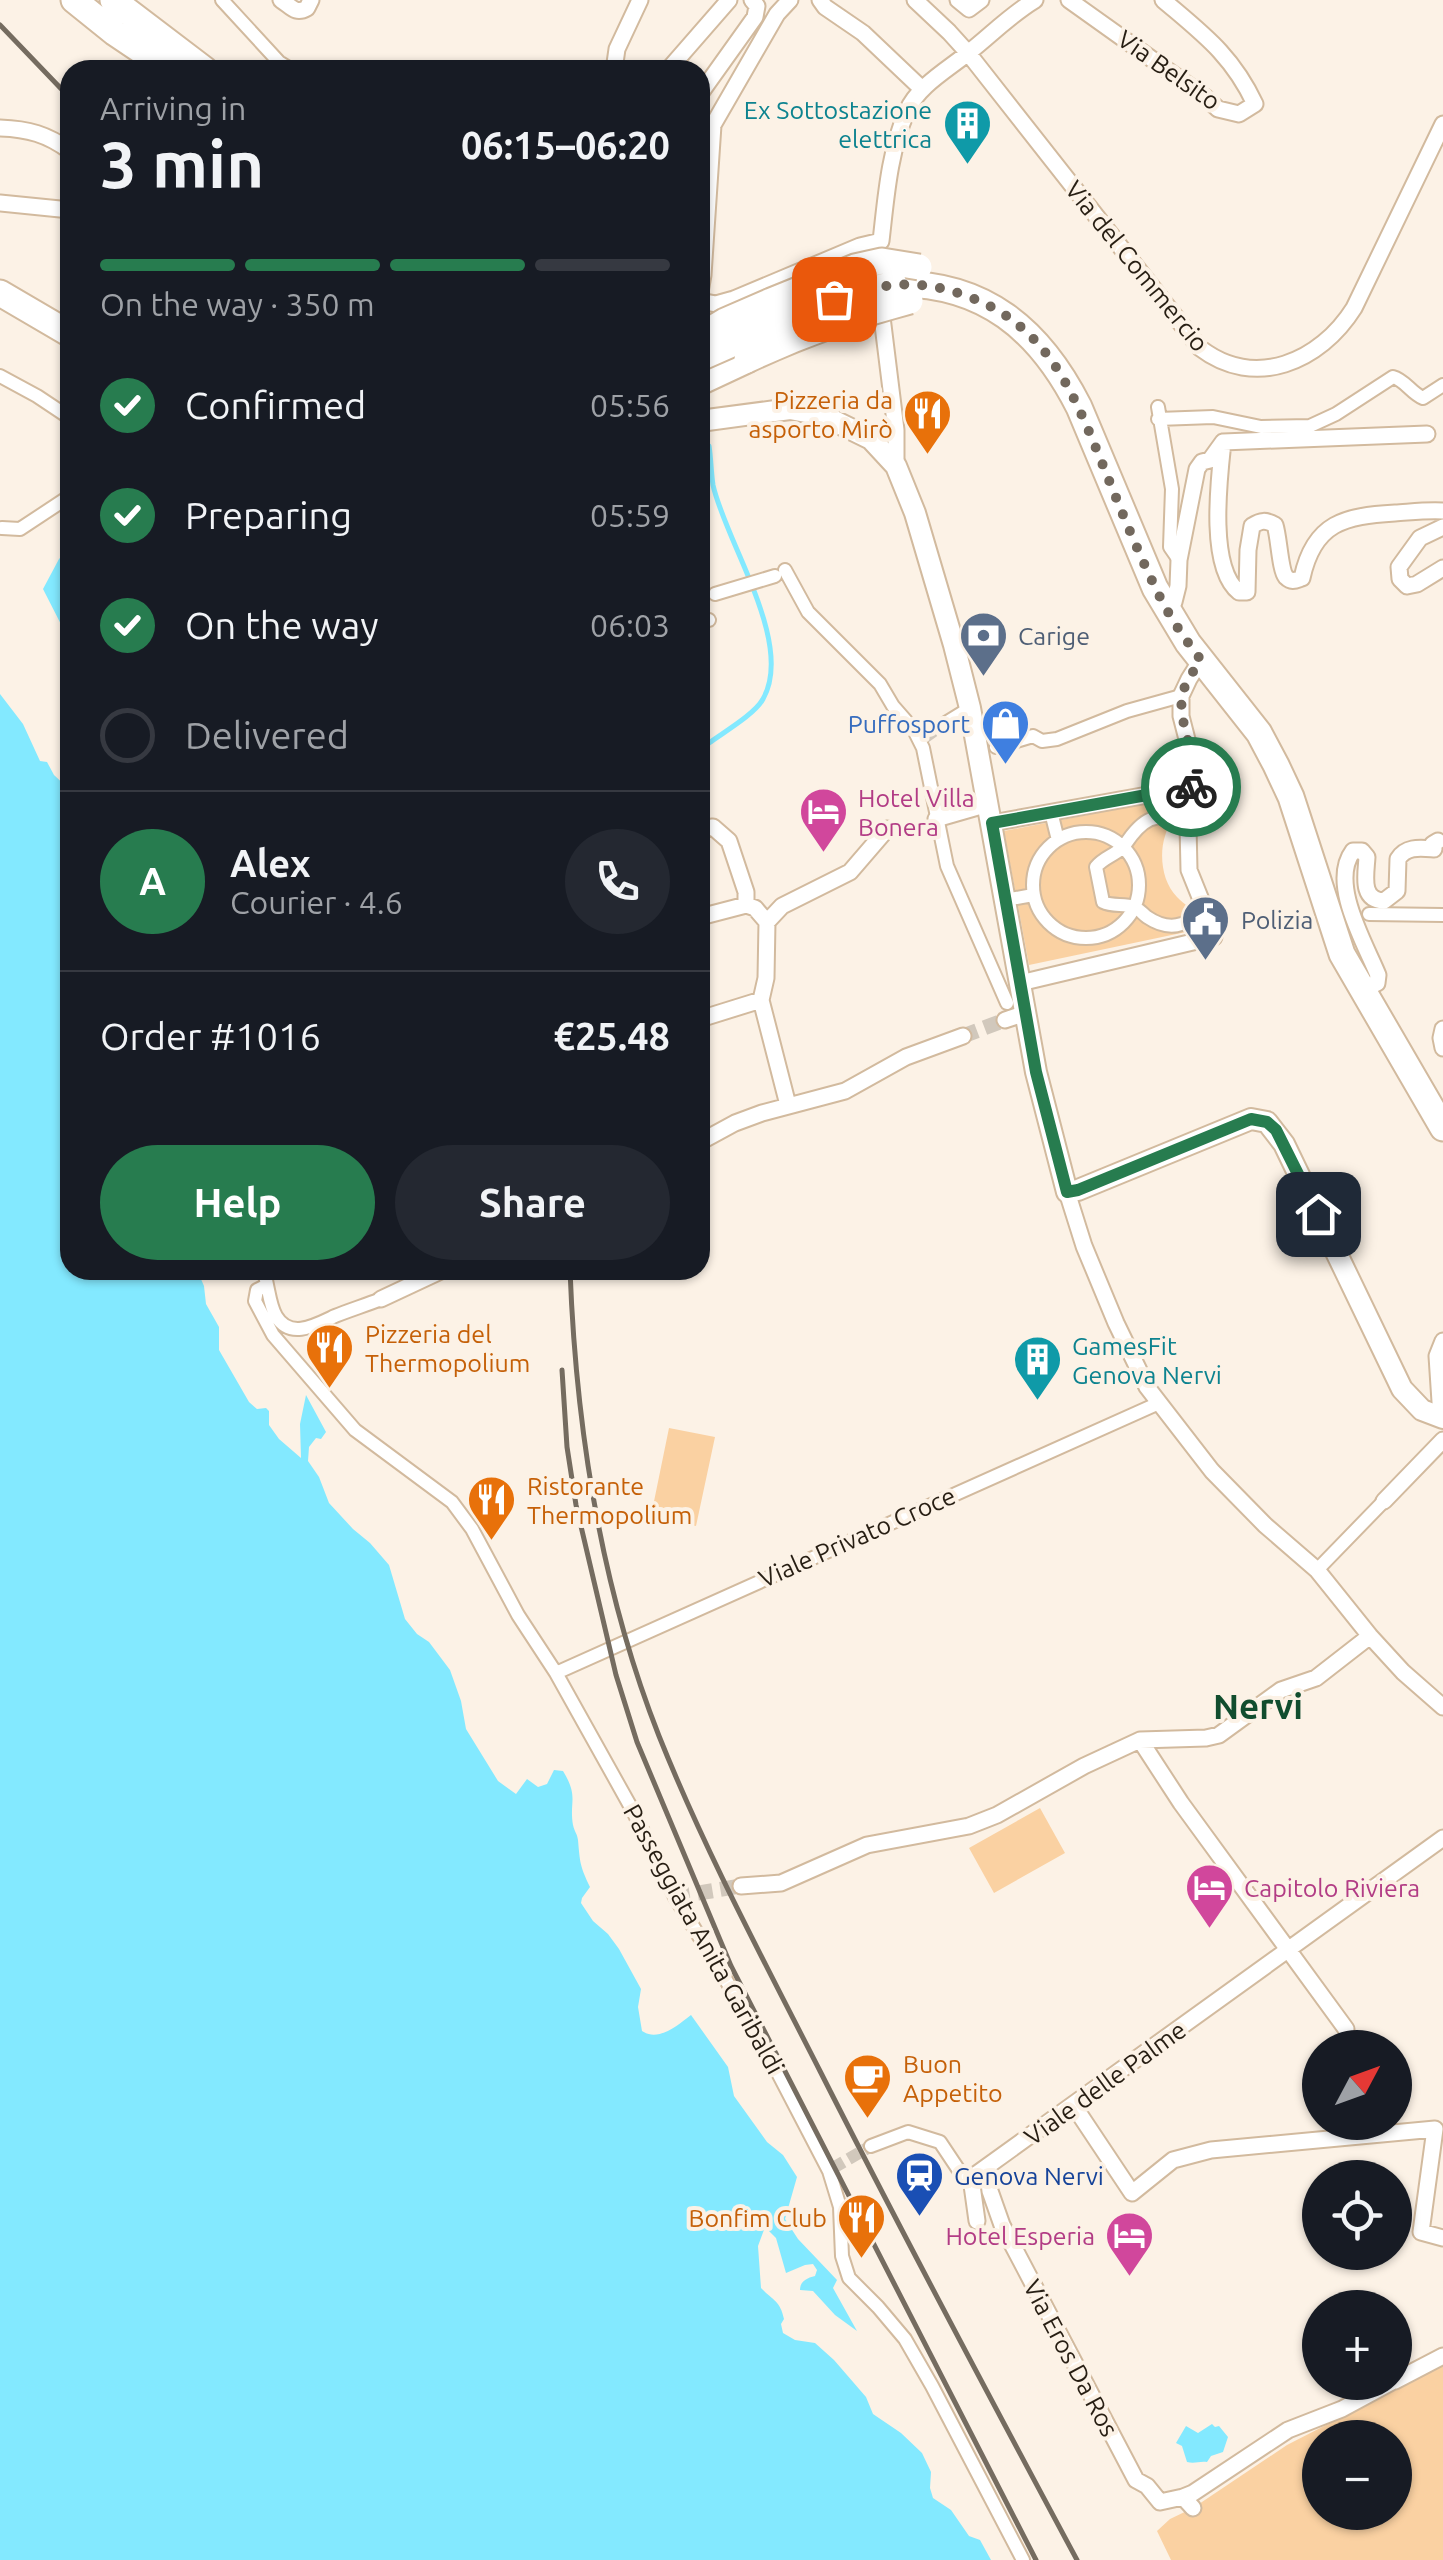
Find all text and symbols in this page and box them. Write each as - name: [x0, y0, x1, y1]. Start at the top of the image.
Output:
- street label: Via Belsito: [1112, 24, 1226, 116]
- text: Arriving in: [100, 90, 246, 126]
- place label: Ex Sottostazione elettrica: [744, 96, 932, 153]
- building icon: Ex Sottostazione elettrica: [941, 98, 993, 166]
- text: 06:15–06:20: [461, 124, 670, 166]
- text: 3 min: [100, 127, 264, 200]
- street label: Via del Commercio: [1060, 175, 1214, 357]
- pin: [792, 257, 877, 342]
- icon: bag: [807, 272, 862, 327]
- text: On the way · 350 m: [100, 286, 375, 322]
- icon: check: [100, 378, 155, 433]
- text: Confirmed: [185, 384, 366, 426]
- place label: Pizzeria da asporto Mirò: [749, 386, 893, 443]
- text: 05:56: [590, 387, 670, 423]
- restaurant icon: Pizzeria da asporto Mirò: [902, 388, 954, 456]
- icon: check: [100, 488, 155, 543]
- text: Preparing: [185, 494, 352, 536]
- text: 05:59: [590, 497, 670, 533]
- icon: check: [100, 598, 155, 653]
- text: On the way: [185, 604, 378, 646]
- text: 06:03: [590, 607, 670, 643]
- bank icon: Carige: [957, 610, 1009, 678]
- place label: Carige: [1018, 622, 1090, 650]
- shop icon: Puffosport: [979, 698, 1031, 766]
- place label: Puffosport: [848, 710, 970, 738]
- text: Delivered: [185, 714, 349, 756]
- courier: [1141, 737, 1241, 837]
- icon: bike: [1164, 760, 1219, 815]
- place label: Hotel Villa Bonera: [858, 784, 975, 841]
- hotel icon: Hotel Villa Bonera: [797, 786, 849, 854]
- button: phone: [565, 829, 670, 934]
- text: Alex: [230, 842, 311, 884]
- text: A: [139, 860, 166, 902]
- text: Courier · 4.6: [230, 884, 403, 920]
- public building icon: Polizia: [1180, 894, 1232, 962]
- place label: Polizia: [1241, 906, 1313, 934]
- text: Order #1016: [100, 1015, 321, 1057]
- text: €25.48: [553, 1015, 670, 1057]
- button: Help: [100, 1145, 375, 1260]
- button: Share: [395, 1145, 670, 1260]
- pin: [1276, 1172, 1361, 1257]
- icon: home: [1291, 1187, 1346, 1242]
- place label: Pizzeria del Thermopolium: [365, 1320, 530, 1377]
- restaurant icon: Pizzeria del Thermopolium: [304, 1322, 356, 1390]
- place label: GamesFit Genova Nervi: [1072, 1332, 1222, 1389]
- building icon: GamesFit Genova Nervi: [1011, 1334, 1063, 1402]
- place label: Ristorante Thermopolium: [527, 1472, 692, 1529]
- restaurant icon: Ristorante Thermopolium: [466, 1474, 518, 1542]
- street label: Viale Privato Croce: [754, 1481, 960, 1593]
- district label: Nervi: [1213, 1686, 1303, 1726]
- street label: Passeggiata Anita Garibaldi: [618, 1799, 790, 2079]
- hotel icon: Capitolo Riviera: [1183, 1862, 1235, 1930]
- place label: Capitolo Riviera: [1244, 1874, 1420, 1902]
- street label: Viale delle Palme: [1019, 2015, 1191, 2151]
- north arrow: [1302, 2030, 1412, 2140]
- map controls: [1302, 2030, 1412, 2530]
- place label: Buon Appetito: [903, 2050, 1003, 2107]
- cafe icon: Buon Appetito: [842, 2052, 894, 2120]
- station icon: Genova Nervi: [893, 2150, 945, 2218]
- button: locate: [1302, 2160, 1412, 2270]
- place label: Genova Nervi: [954, 2162, 1104, 2190]
- restaurant icon: Bonfim Club: [836, 2192, 888, 2260]
- place label: Bonfim Club: [689, 2204, 827, 2232]
- hotel icon: Hotel Esperia: [1104, 2210, 1156, 2278]
- place label: Hotel Esperia: [945, 2222, 1095, 2250]
- street label: Via Eros Da Ros: [1018, 2275, 1124, 2441]
- button: +: [1302, 2290, 1412, 2400]
- button: −: [1302, 2420, 1412, 2530]

